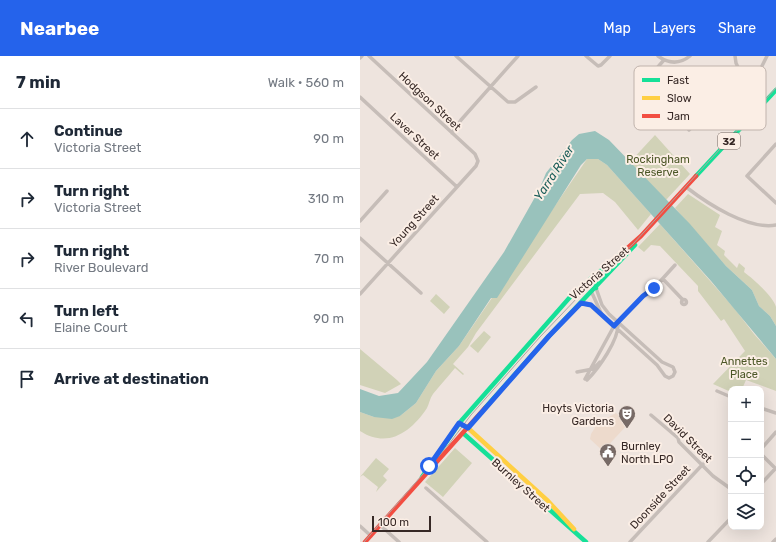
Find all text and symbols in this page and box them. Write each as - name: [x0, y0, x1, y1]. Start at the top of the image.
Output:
- text: Nearbee: [20, 17, 99, 40]
- text: Map: [604, 20, 631, 37]
- text: Layers: [653, 20, 696, 37]
- text: Share: [718, 20, 756, 37]
- legend: [634, 66, 766, 130]
- street label: Hodgson Street: [396, 69, 464, 134]
- text: 7 min: [16, 72, 61, 92]
- text: Fast: [667, 74, 690, 87]
- text: Walk · 560 m: [268, 75, 344, 90]
- text: Slow: [667, 92, 692, 105]
- street label: Laver Street: [387, 110, 443, 163]
- text: Jam: [667, 110, 690, 123]
- text: Continue: [54, 122, 123, 140]
- icon: ahead: [16, 128, 38, 150]
- text: 90 m: [313, 131, 344, 146]
- road number: 32: [718, 133, 740, 149]
- text: Victoria Street: [54, 140, 141, 155]
- water label: Yarra River: [531, 143, 577, 203]
- park label: Rockingham Reserve: [626, 153, 690, 179]
- text: Turn right: [54, 182, 129, 200]
- icon: right: [16, 188, 38, 210]
- text: 310 m: [308, 191, 344, 206]
- street label: Young Street: [387, 192, 442, 251]
- text: Victoria Street: [54, 200, 141, 215]
- text: Turn right: [54, 242, 129, 260]
- street label: Victoria Street: [567, 244, 632, 303]
- icon: right: [16, 248, 38, 270]
- text: 70 m: [314, 251, 344, 266]
- text: River Boulevard: [54, 260, 149, 275]
- route end: [645, 279, 663, 297]
- text: Turn left: [54, 302, 119, 320]
- icon: left: [16, 308, 38, 330]
- text: 90 m: [313, 311, 344, 326]
- text: Elaine Court: [54, 320, 128, 335]
- park label: Annettes Place: [720, 355, 768, 381]
- icon: arrive: [16, 368, 38, 390]
- text: Arrive at destination: [54, 370, 209, 388]
- map controls: [728, 386, 764, 530]
- button: +: [728, 386, 764, 422]
- place label: Hoyts Victoria Gardens: [542, 402, 614, 428]
- theatre icon: Hoyts Victoria Gardens: [617, 404, 637, 429]
- street label: David Street: [661, 411, 715, 466]
- button: −: [728, 422, 764, 458]
- place label: Burnley North LPO: [621, 440, 674, 466]
- public building icon: Burnley North LPO: [598, 442, 618, 467]
- street label: Burnley Street: [489, 456, 553, 515]
- route start: [420, 457, 438, 475]
- button: locate: [728, 458, 764, 494]
- street label: Doonside Street: [628, 462, 694, 532]
- button: layers: [728, 494, 764, 530]
- scale bar: [372, 514, 431, 533]
- text: 100 m: [378, 516, 409, 529]

